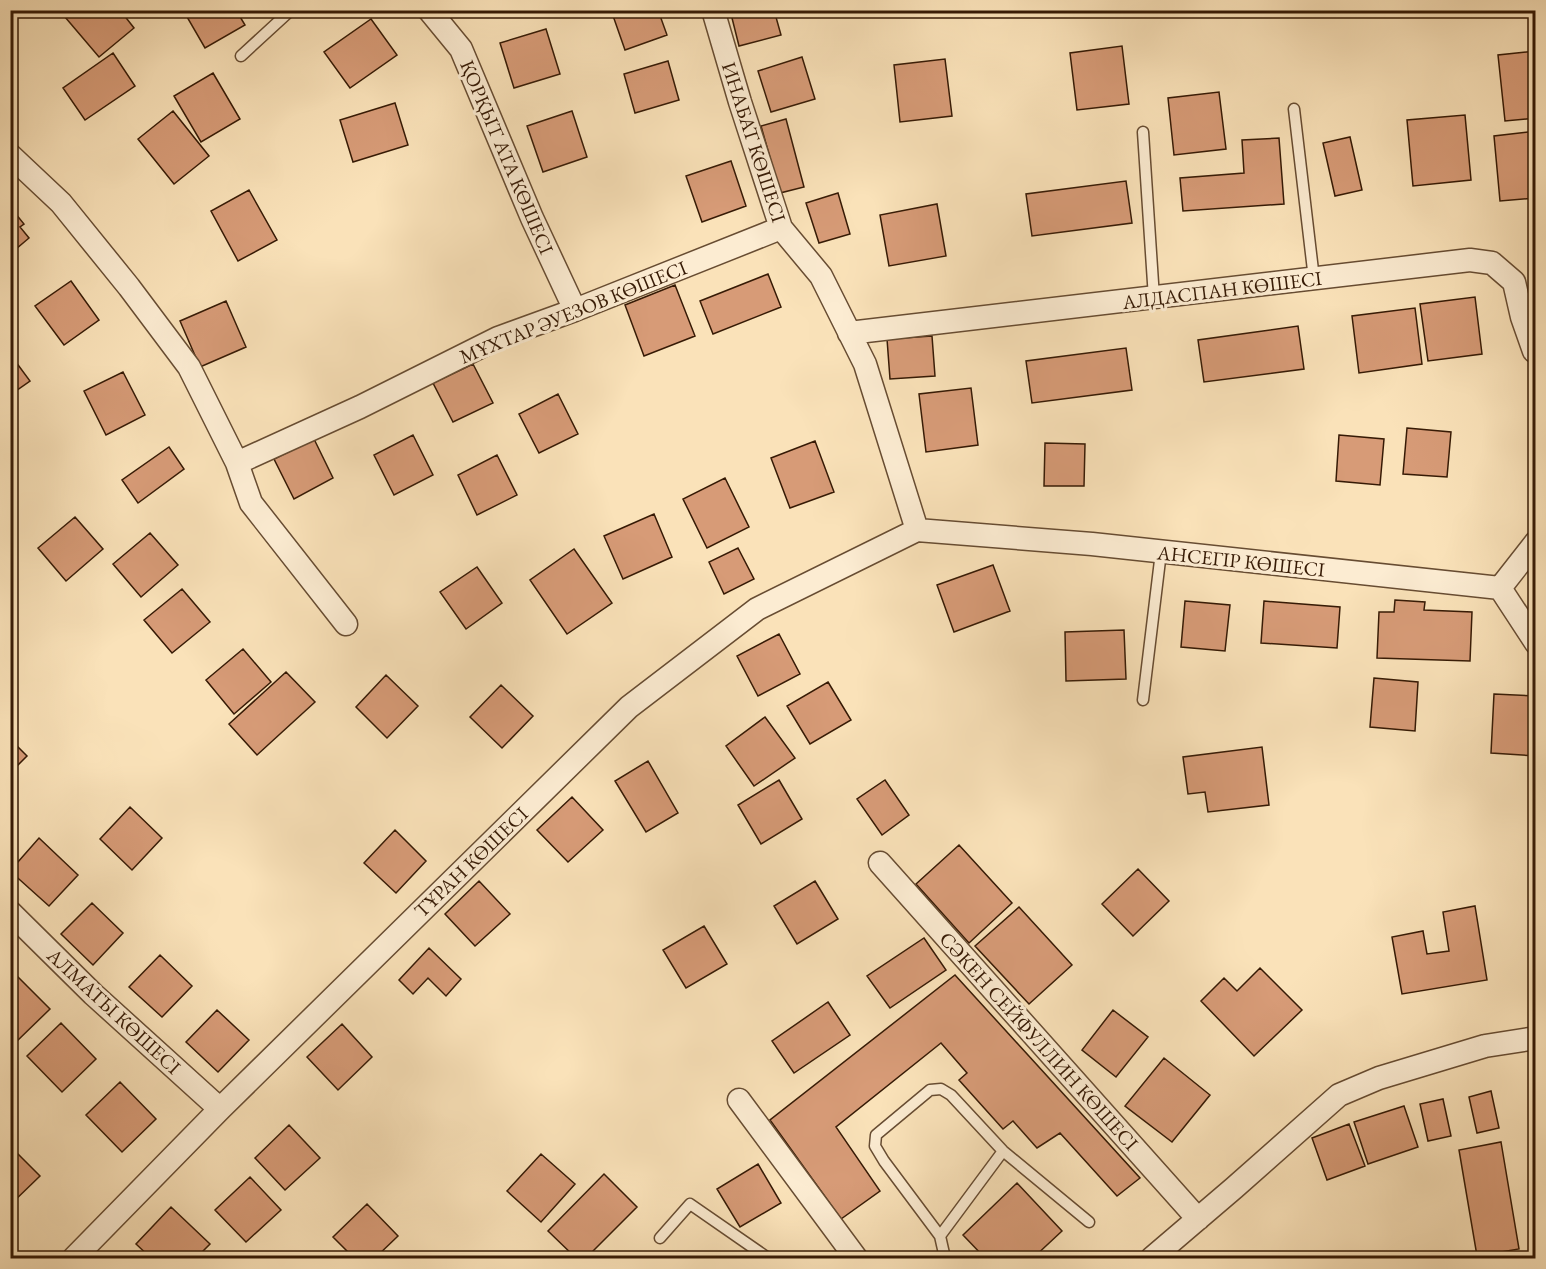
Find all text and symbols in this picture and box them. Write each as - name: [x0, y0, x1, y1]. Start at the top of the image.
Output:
- street label: ҚОРҚЫТ АТА КӨШЕСІ: [454, 56, 560, 258]
- street label: ИНАБАТ КӨШЕСІ: [716, 59, 792, 226]
- street label: МҰХТАР ӘУЕЗОВ КӨШЕСІ: [456, 254, 691, 370]
- street label: АЛДАСПАН КӨШЕСІ: [1120, 265, 1323, 315]
- street label: АНСЕГІР КӨШЕСІ: [1155, 539, 1326, 583]
- street label: ТҰРАН КӨШЕСІ: [408, 801, 534, 923]
- street label: СӘКЕН СЕЙФУЛЛИН КӨШЕСІ: [934, 926, 1144, 1156]
- street label: АЛМАТЫ КӨШЕСІ: [41, 942, 186, 1080]

